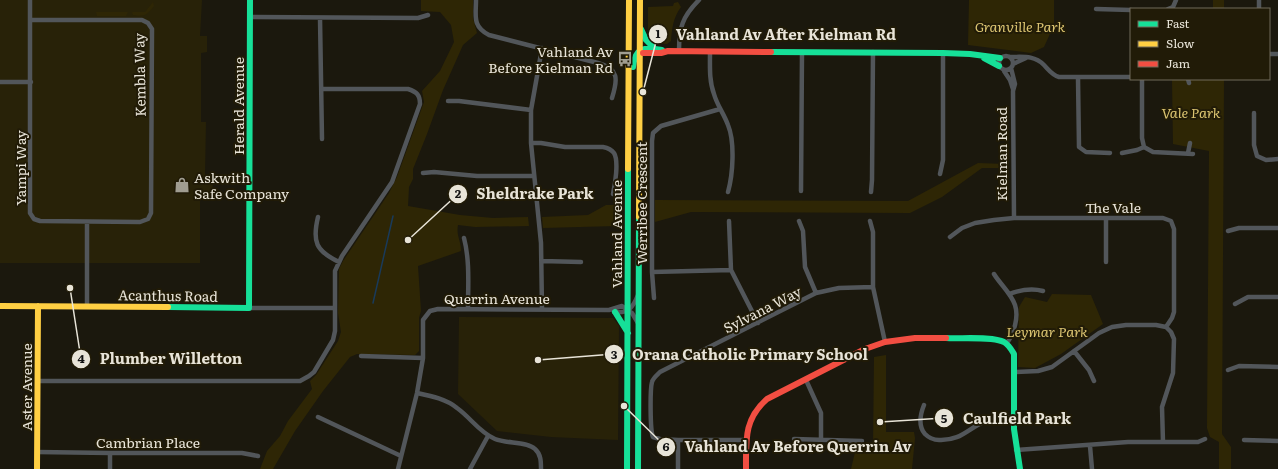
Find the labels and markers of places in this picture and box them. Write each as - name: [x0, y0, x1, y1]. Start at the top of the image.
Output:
- callout: Vahland Av After Kielman Rd: [648, 21, 905, 48]
- place label: Vahland Av Before Kielman Rd: [488, 41, 614, 77]
- bus stop icon: Vahland Av Before Kielman Rd: [616, 50, 634, 68]
- place label: Askwith Safe Company: [194, 167, 290, 203]
- shop icon: Askwith Safe Company: [173, 176, 191, 194]
- callout: Sheldrake Park: [448, 181, 601, 208]
- callout: Orana Catholic Primary School: [604, 341, 876, 368]
- callout: Plumber Willetton: [71, 345, 250, 372]
- callout: Caulfield Park: [934, 405, 1079, 432]
- callout: Vahland Av Before Querrin Av: [656, 434, 919, 461]

